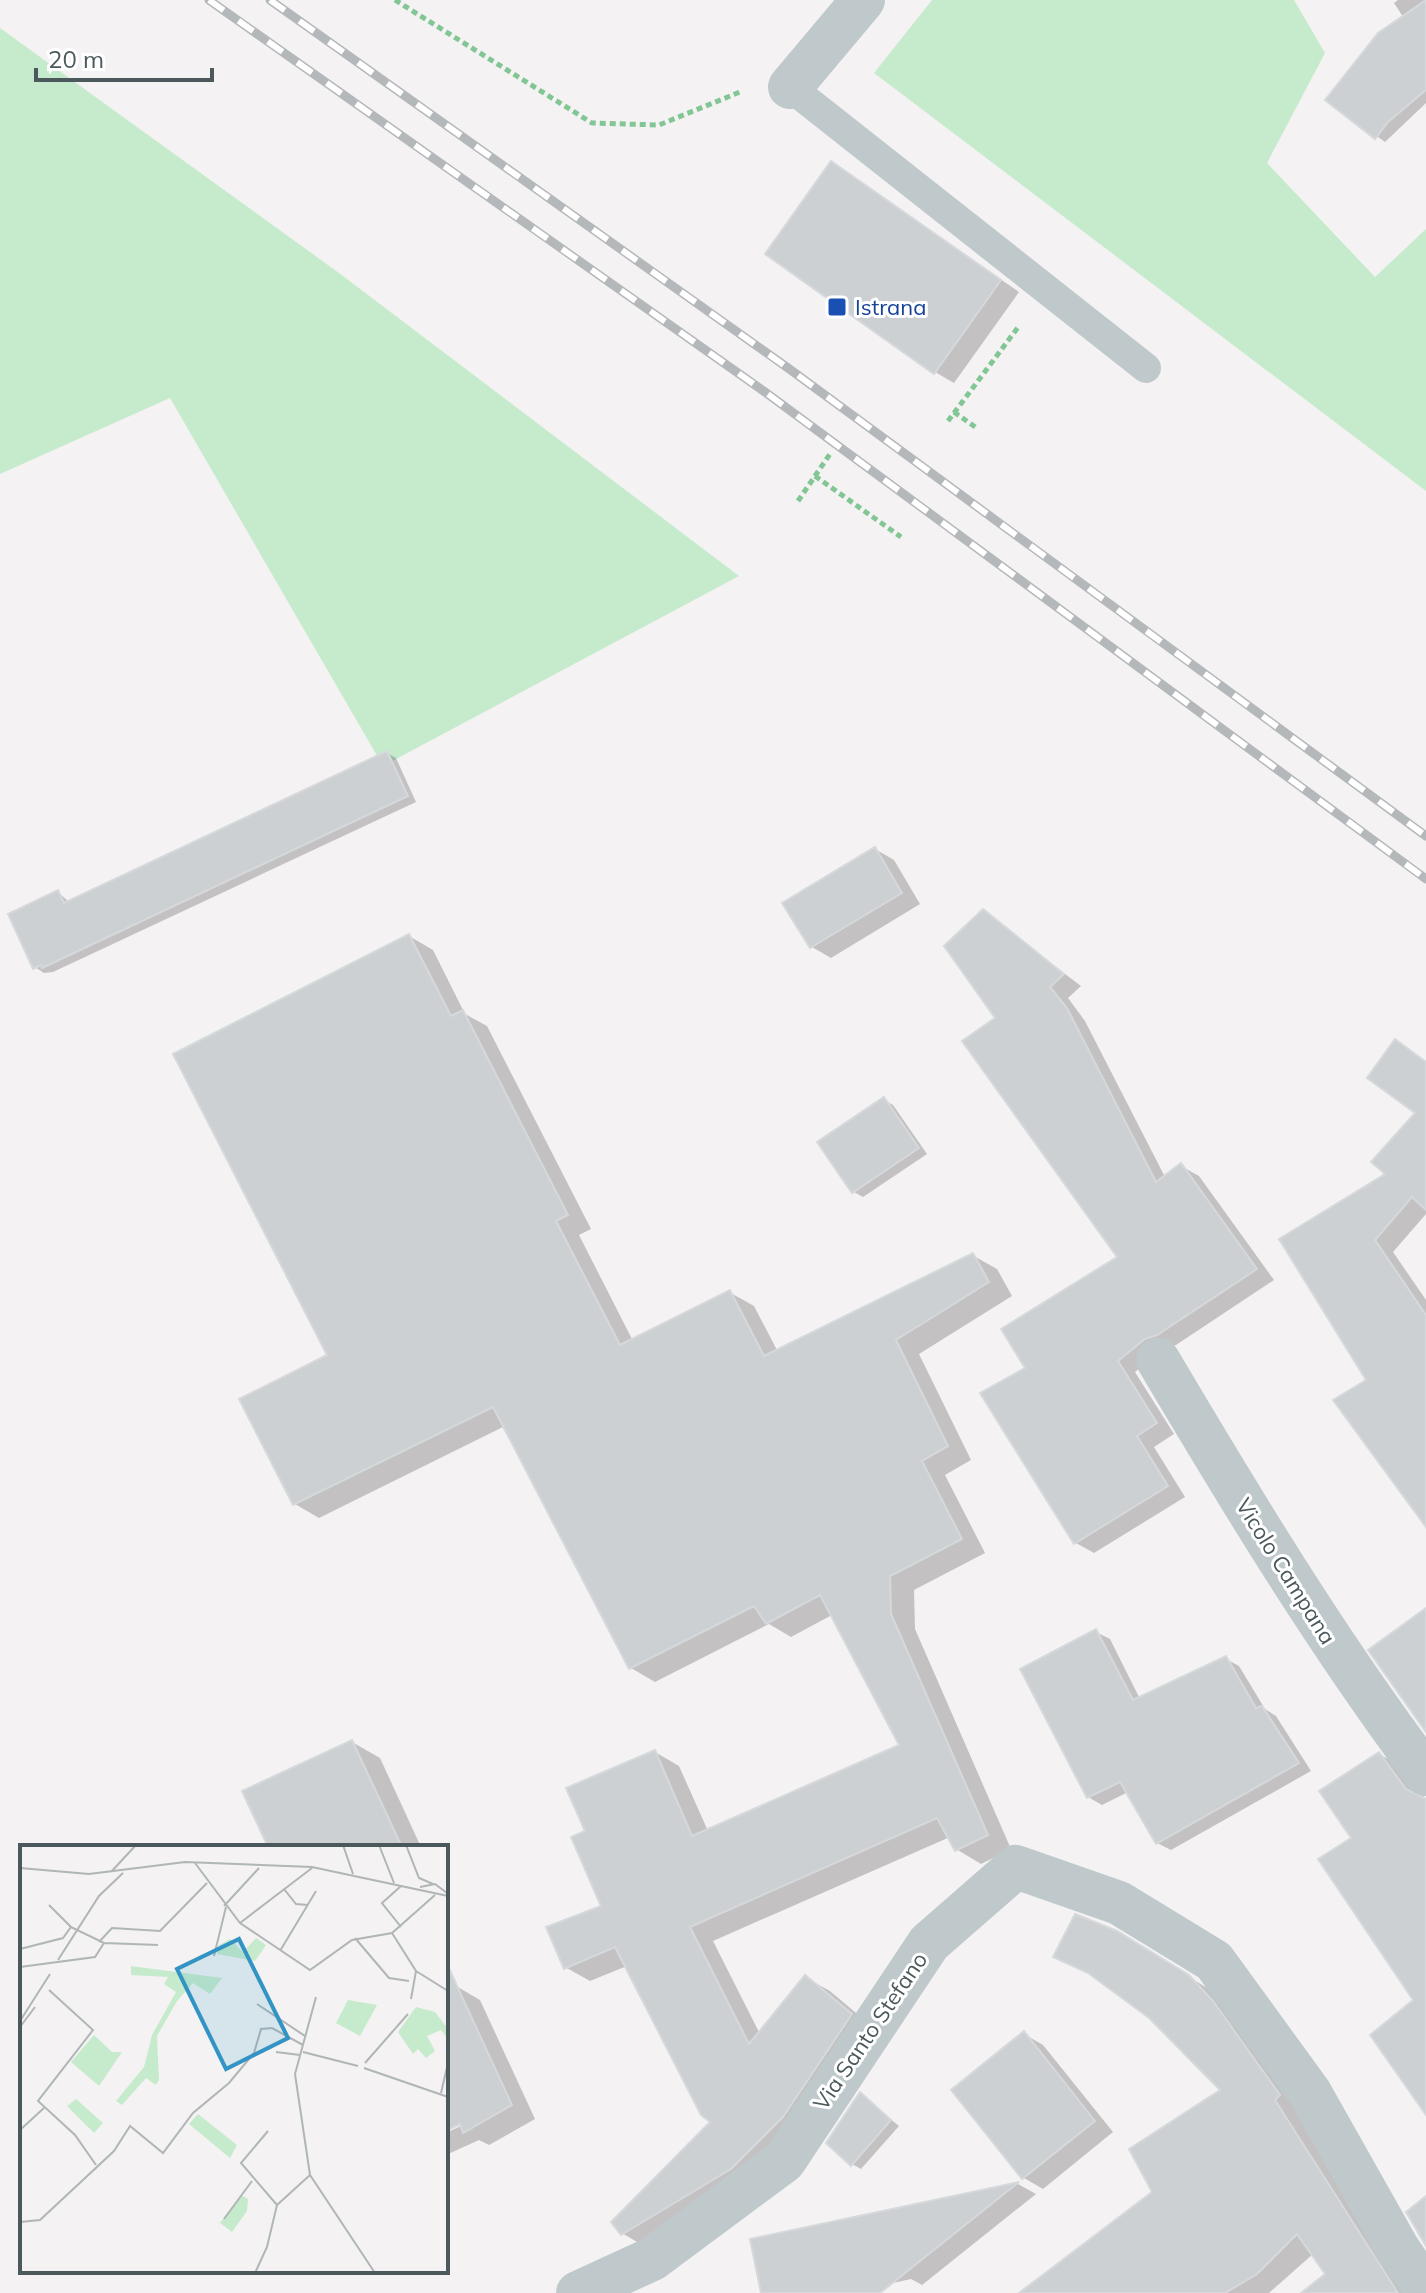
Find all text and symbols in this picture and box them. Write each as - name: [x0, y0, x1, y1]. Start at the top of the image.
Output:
- scale bar: [36, 32, 212, 82]
- text: 20 m: [48, 44, 104, 74]
- place label: Istrana: [855, 293, 926, 321]
- marker: Istrana: [826, 296, 848, 318]
- street label: Vicolo Campana: [1230, 1493, 1342, 1649]
- inset map: [20, 1845, 448, 2273]
- street label: Via Santo Stefano: [807, 1947, 933, 2115]

